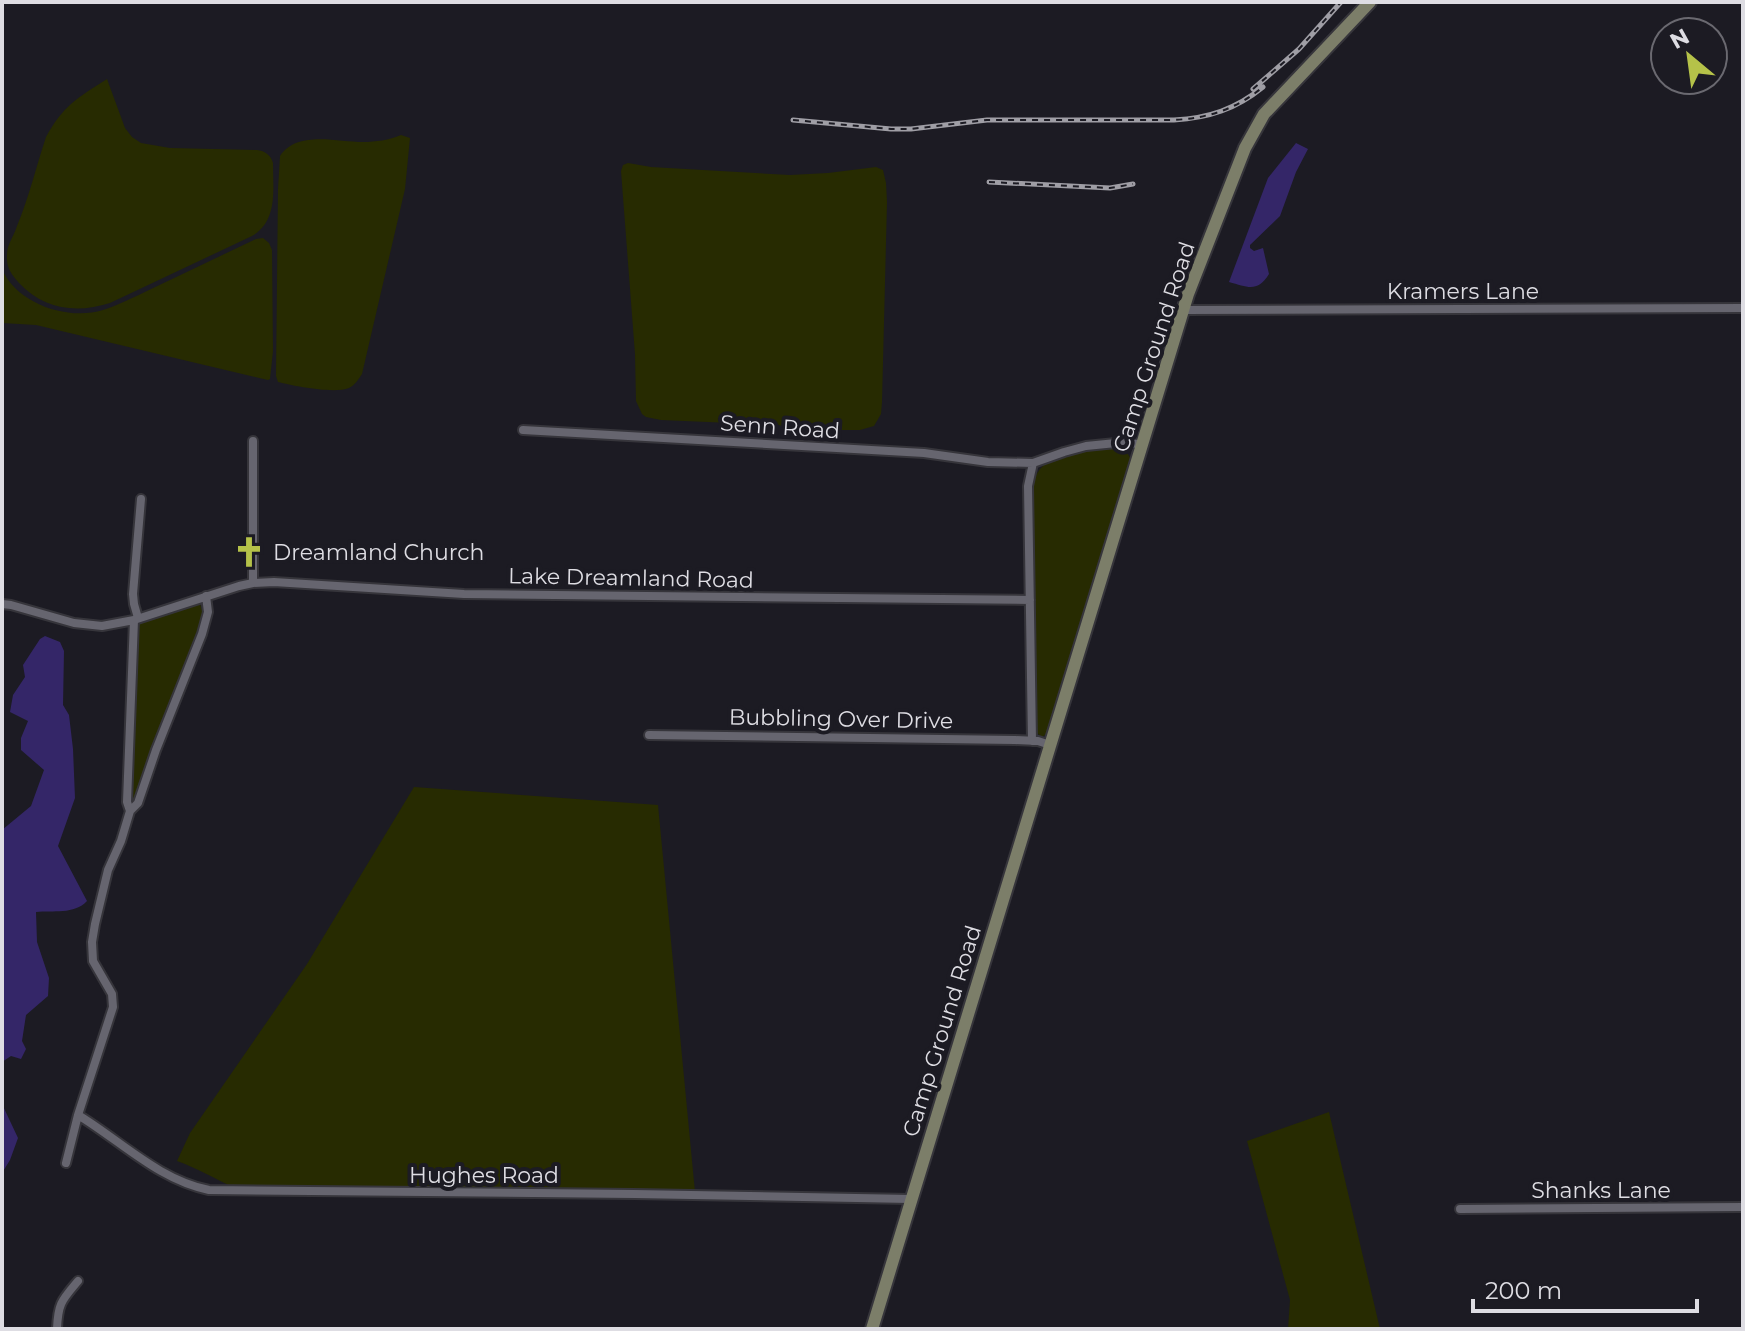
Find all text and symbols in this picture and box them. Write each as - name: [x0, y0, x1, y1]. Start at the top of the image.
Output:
- north arrow: [1649, 16, 1729, 96]
- text: N: [1665, 23, 1694, 55]
- street label: Camp Ground Road: [1107, 238, 1201, 456]
- street label: Kramers Lane: [1387, 278, 1539, 305]
- street label: Senn Road: [719, 409, 841, 445]
- church icon: Dreamland Church: [232, 535, 266, 569]
- place label: Dreamland Church: [273, 539, 484, 566]
- street label: Lake Dreamland Road: [508, 562, 754, 594]
- street label: Bubbling Over Drive: [729, 704, 953, 734]
- street label: Camp Ground Road: [897, 922, 987, 1140]
- street label: Hughes Road: [409, 1162, 559, 1189]
- street label: Shanks Lane: [1531, 1177, 1671, 1204]
- scale bar: [1473, 1263, 1697, 1313]
- text: 200 m: [1485, 1276, 1562, 1305]

